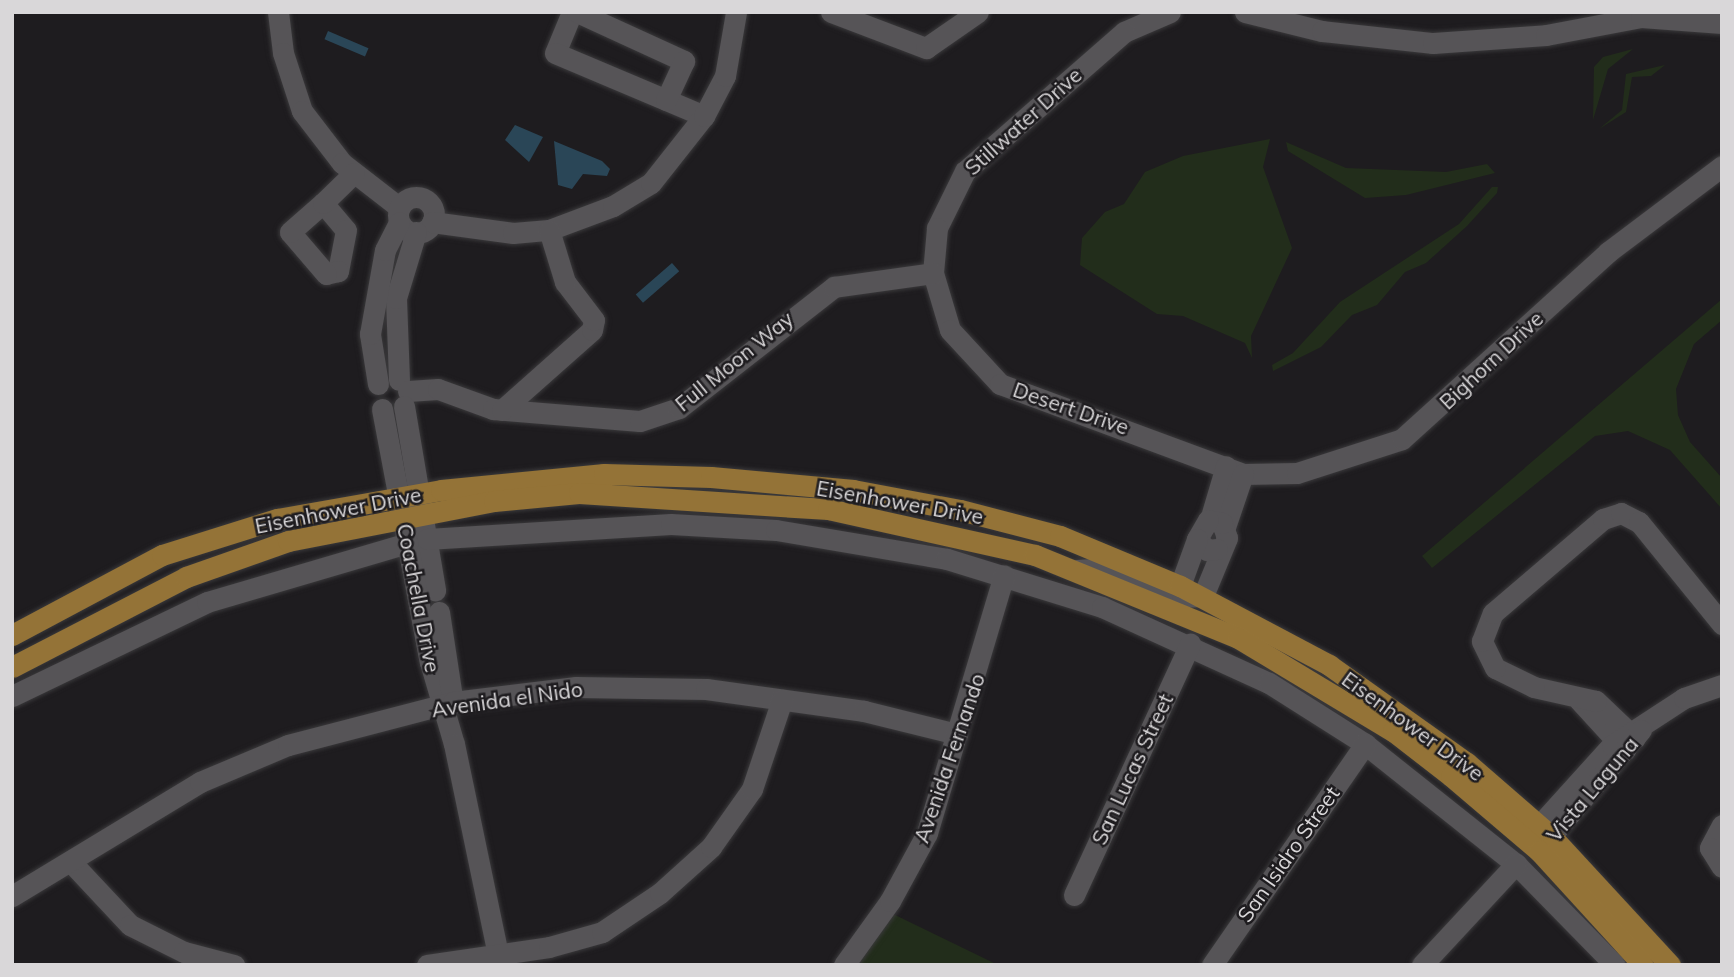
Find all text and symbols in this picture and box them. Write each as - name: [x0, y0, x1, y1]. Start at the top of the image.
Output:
- street label: Stillwater Drive: [959, 62, 1087, 180]
- street label: Full Moon Way: [670, 306, 798, 416]
- street label: Bighorn Drive: [1434, 306, 1548, 414]
- street label: Desert Drive: [1010, 376, 1132, 440]
- street label: Eisenhower Drive: [815, 475, 985, 529]
- street label: Eisenhower Drive: [253, 482, 423, 538]
- street label: Coachella Drive: [392, 521, 446, 675]
- street label: Eisenhower Drive: [1337, 666, 1489, 786]
- street label: Avenida Fernando: [908, 670, 990, 846]
- street label: Avenida el Nido: [430, 676, 584, 722]
- street label: San Lucas Street: [1086, 689, 1178, 849]
- street label: Vista Laguna: [1541, 731, 1643, 847]
- street label: San Isidro Street: [1232, 781, 1344, 927]

